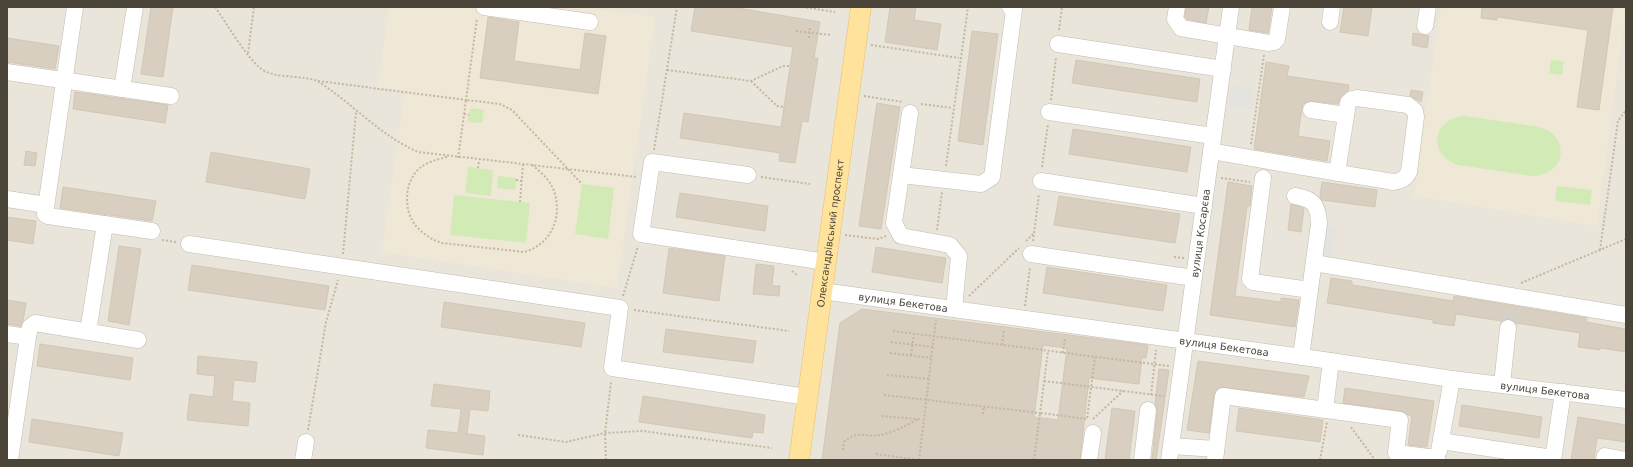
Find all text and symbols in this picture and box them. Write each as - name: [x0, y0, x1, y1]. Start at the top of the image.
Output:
- street label: Олександрівський проспект: [815, 158, 846, 308]
- street label: вулиця Косарєва: [1189, 188, 1212, 278]
- street label: вулиця Бекетова: [858, 291, 948, 314]
- street label: вулиця Бекетова: [1179, 335, 1269, 358]
- street label: вулиця Бекетова: [1500, 380, 1590, 402]

